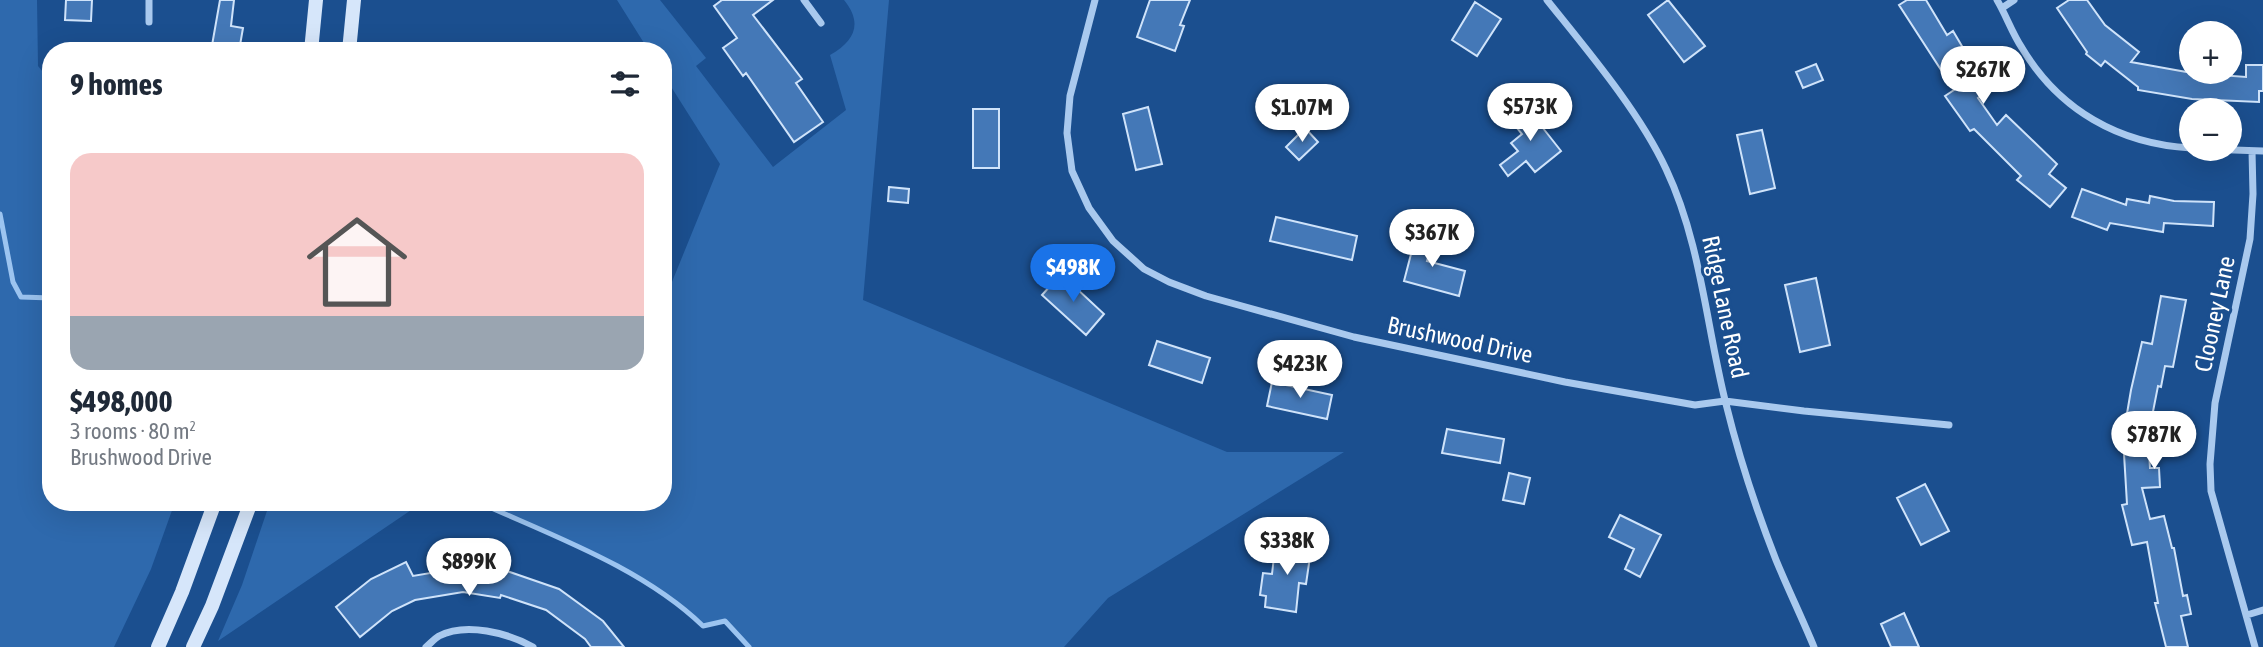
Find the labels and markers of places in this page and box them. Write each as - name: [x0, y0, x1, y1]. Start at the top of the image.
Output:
- pin: $267K: [1934, 46, 2032, 106]
- pin: $573K: [1481, 83, 1579, 143]
- pin: $1.07M: [1245, 85, 1359, 144]
- pin: $367K: [1383, 210, 1481, 269]
- pin: $498K: [1024, 244, 1122, 304]
- pin: $423K: [1251, 340, 1349, 400]
- pin: $787K: [2105, 412, 2203, 471]
- pin: $338K: [1238, 518, 1336, 577]
- pin: $899K: [420, 538, 518, 598]

